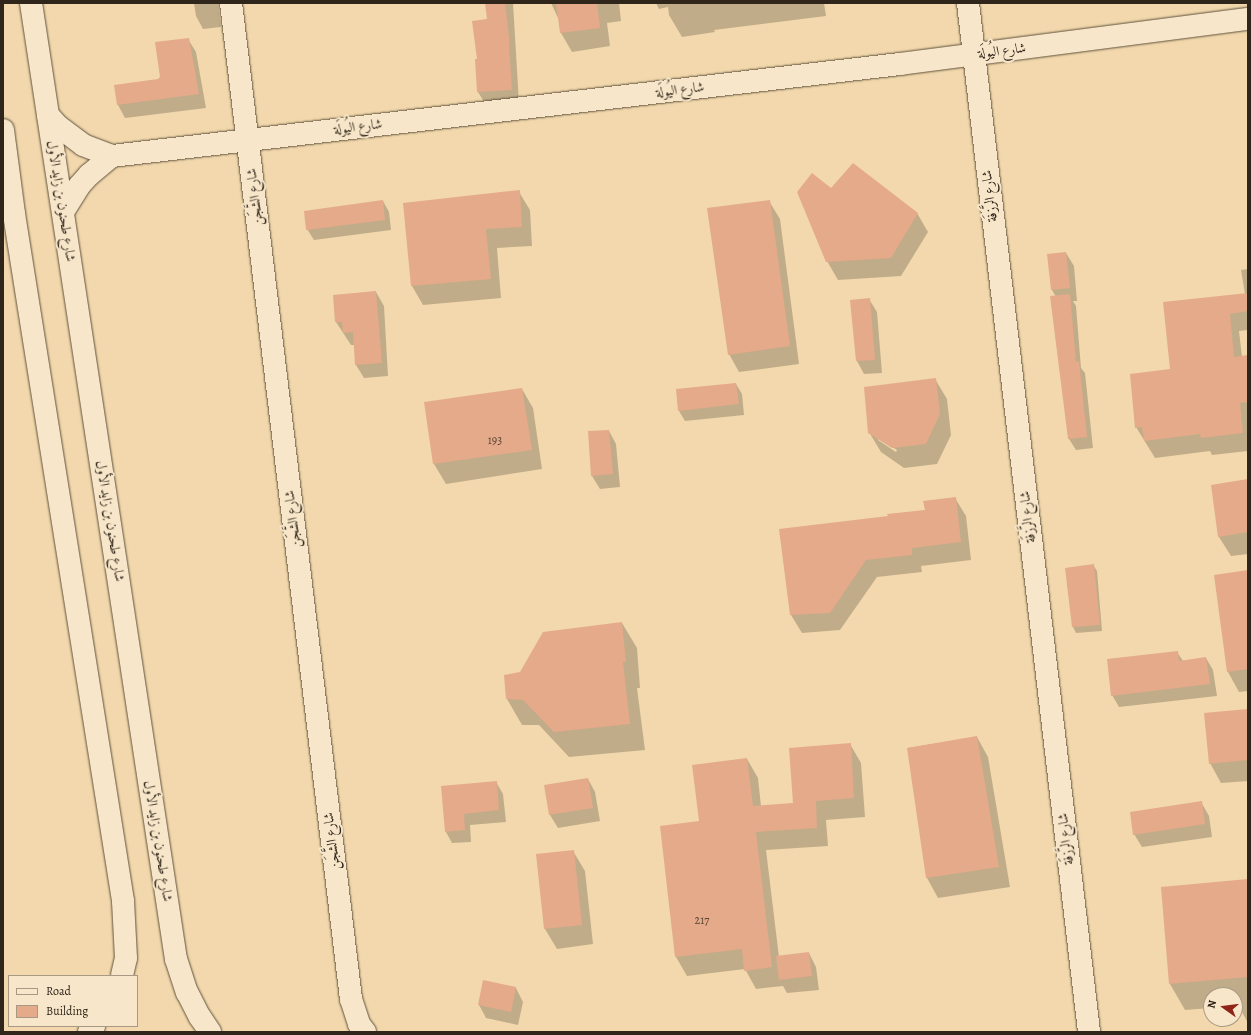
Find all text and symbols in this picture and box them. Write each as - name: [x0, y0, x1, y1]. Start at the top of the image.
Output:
- street label: شارع اليُولَة: [977, 40, 1027, 62]
- street label: شارع اليُولَة: [655, 79, 705, 101]
- street label: شارع اليُولَة: [333, 116, 383, 138]
- street label: شارع طحنون بن زايد الأول: [43, 139, 79, 263]
- street label: شارع الشَّجَن: [243, 167, 267, 227]
- street label: شارع الرَّزفَة: [978, 169, 1002, 223]
- house number: 193: [488, 434, 502, 448]
- street label: شارع طحنون بن زايد الأول: [92, 459, 128, 583]
- street label: شارع الشَّجَن: [281, 489, 305, 549]
- street label: شارع الرَّزفَة: [1016, 490, 1040, 544]
- street label: شارع طحنون بن زايد الأول: [140, 779, 176, 903]
- street label: شارع الشَّجَن: [320, 811, 344, 871]
- street label: شارع الرَّزفَة: [1054, 812, 1078, 866]
- house number: 217: [695, 914, 709, 928]
- legend: [8, 975, 138, 1027]
- text: Road: [46, 983, 71, 999]
- north arrow: [1203, 987, 1243, 1027]
- text: N: [1204, 999, 1220, 1010]
- text: Building: [46, 1003, 88, 1019]

